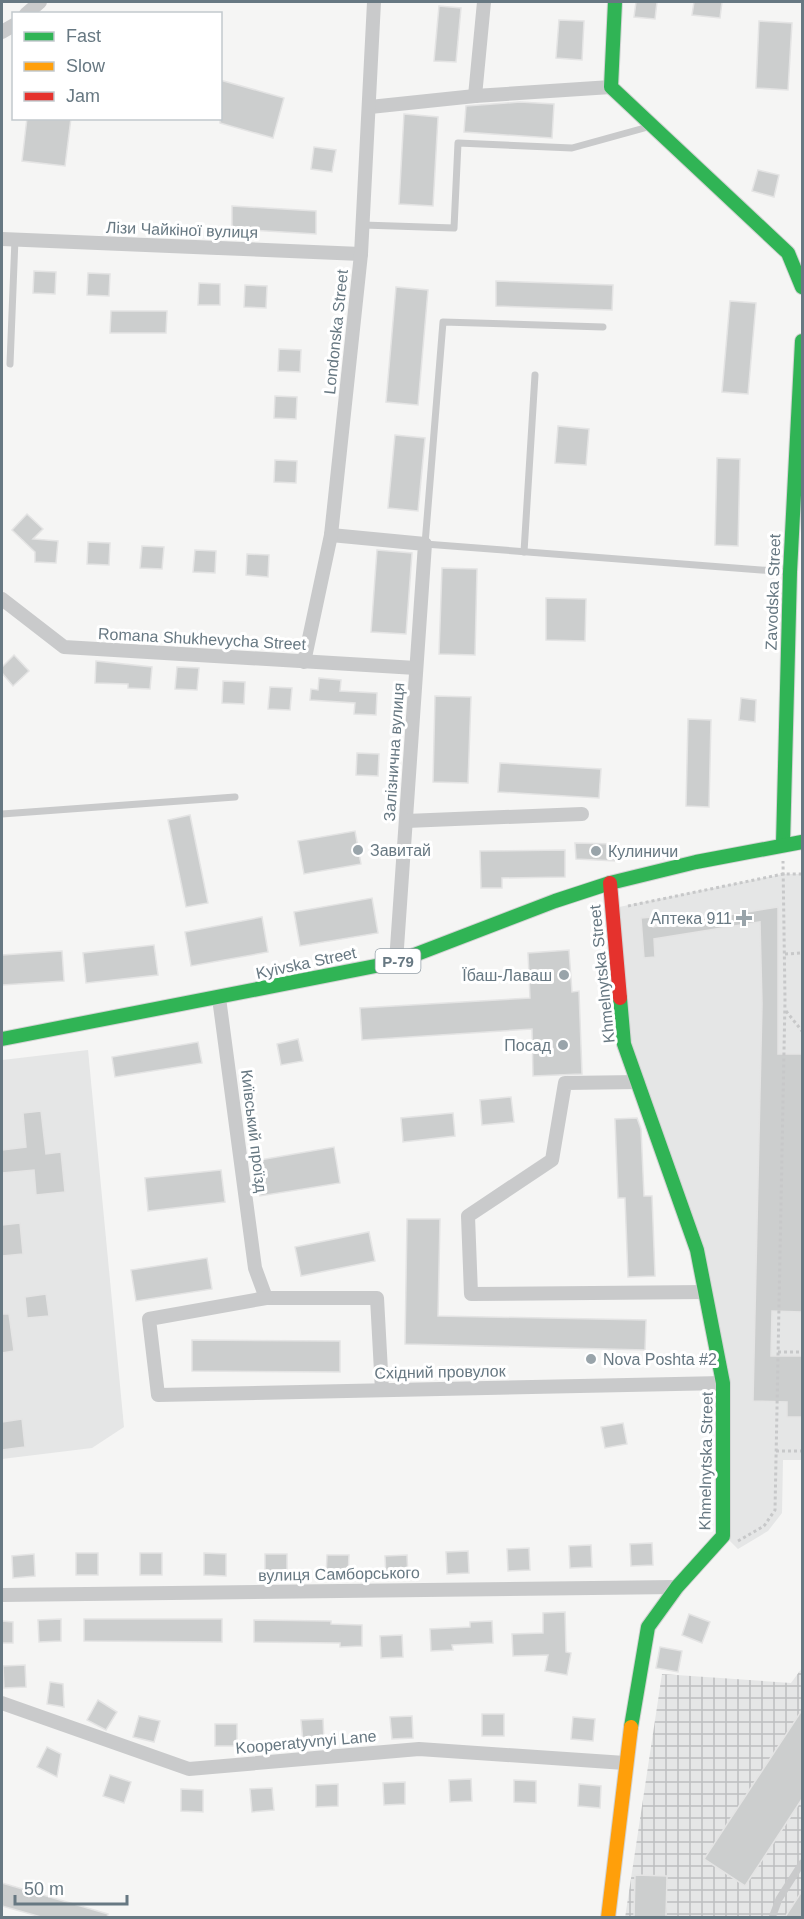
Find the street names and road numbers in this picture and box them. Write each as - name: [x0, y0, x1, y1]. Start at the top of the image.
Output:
- street label: Лізи Чайкіної вулиця: [106, 219, 258, 241]
- street label: Londonska Street: [321, 268, 351, 395]
- street label: Zavodska Street: [762, 533, 784, 651]
- street label: Romana Shukhevycha Street: [98, 625, 307, 653]
- street label: Залізнична вулиця: [381, 682, 407, 822]
- street label: Khmelnytska Street: [586, 904, 618, 1044]
- street label: Kyivska Street: [254, 944, 358, 982]
- road number: Р-79: [376, 949, 420, 973]
- street label: Київський проїзд: [238, 1068, 270, 1194]
- street label: Східний провулок: [374, 1362, 507, 1382]
- street label: Khmelnytska Street: [696, 1391, 716, 1531]
- street label: вулиця Самборського: [258, 1564, 420, 1584]
- street label: Kooperatyvnyi Lane: [235, 1727, 377, 1757]

